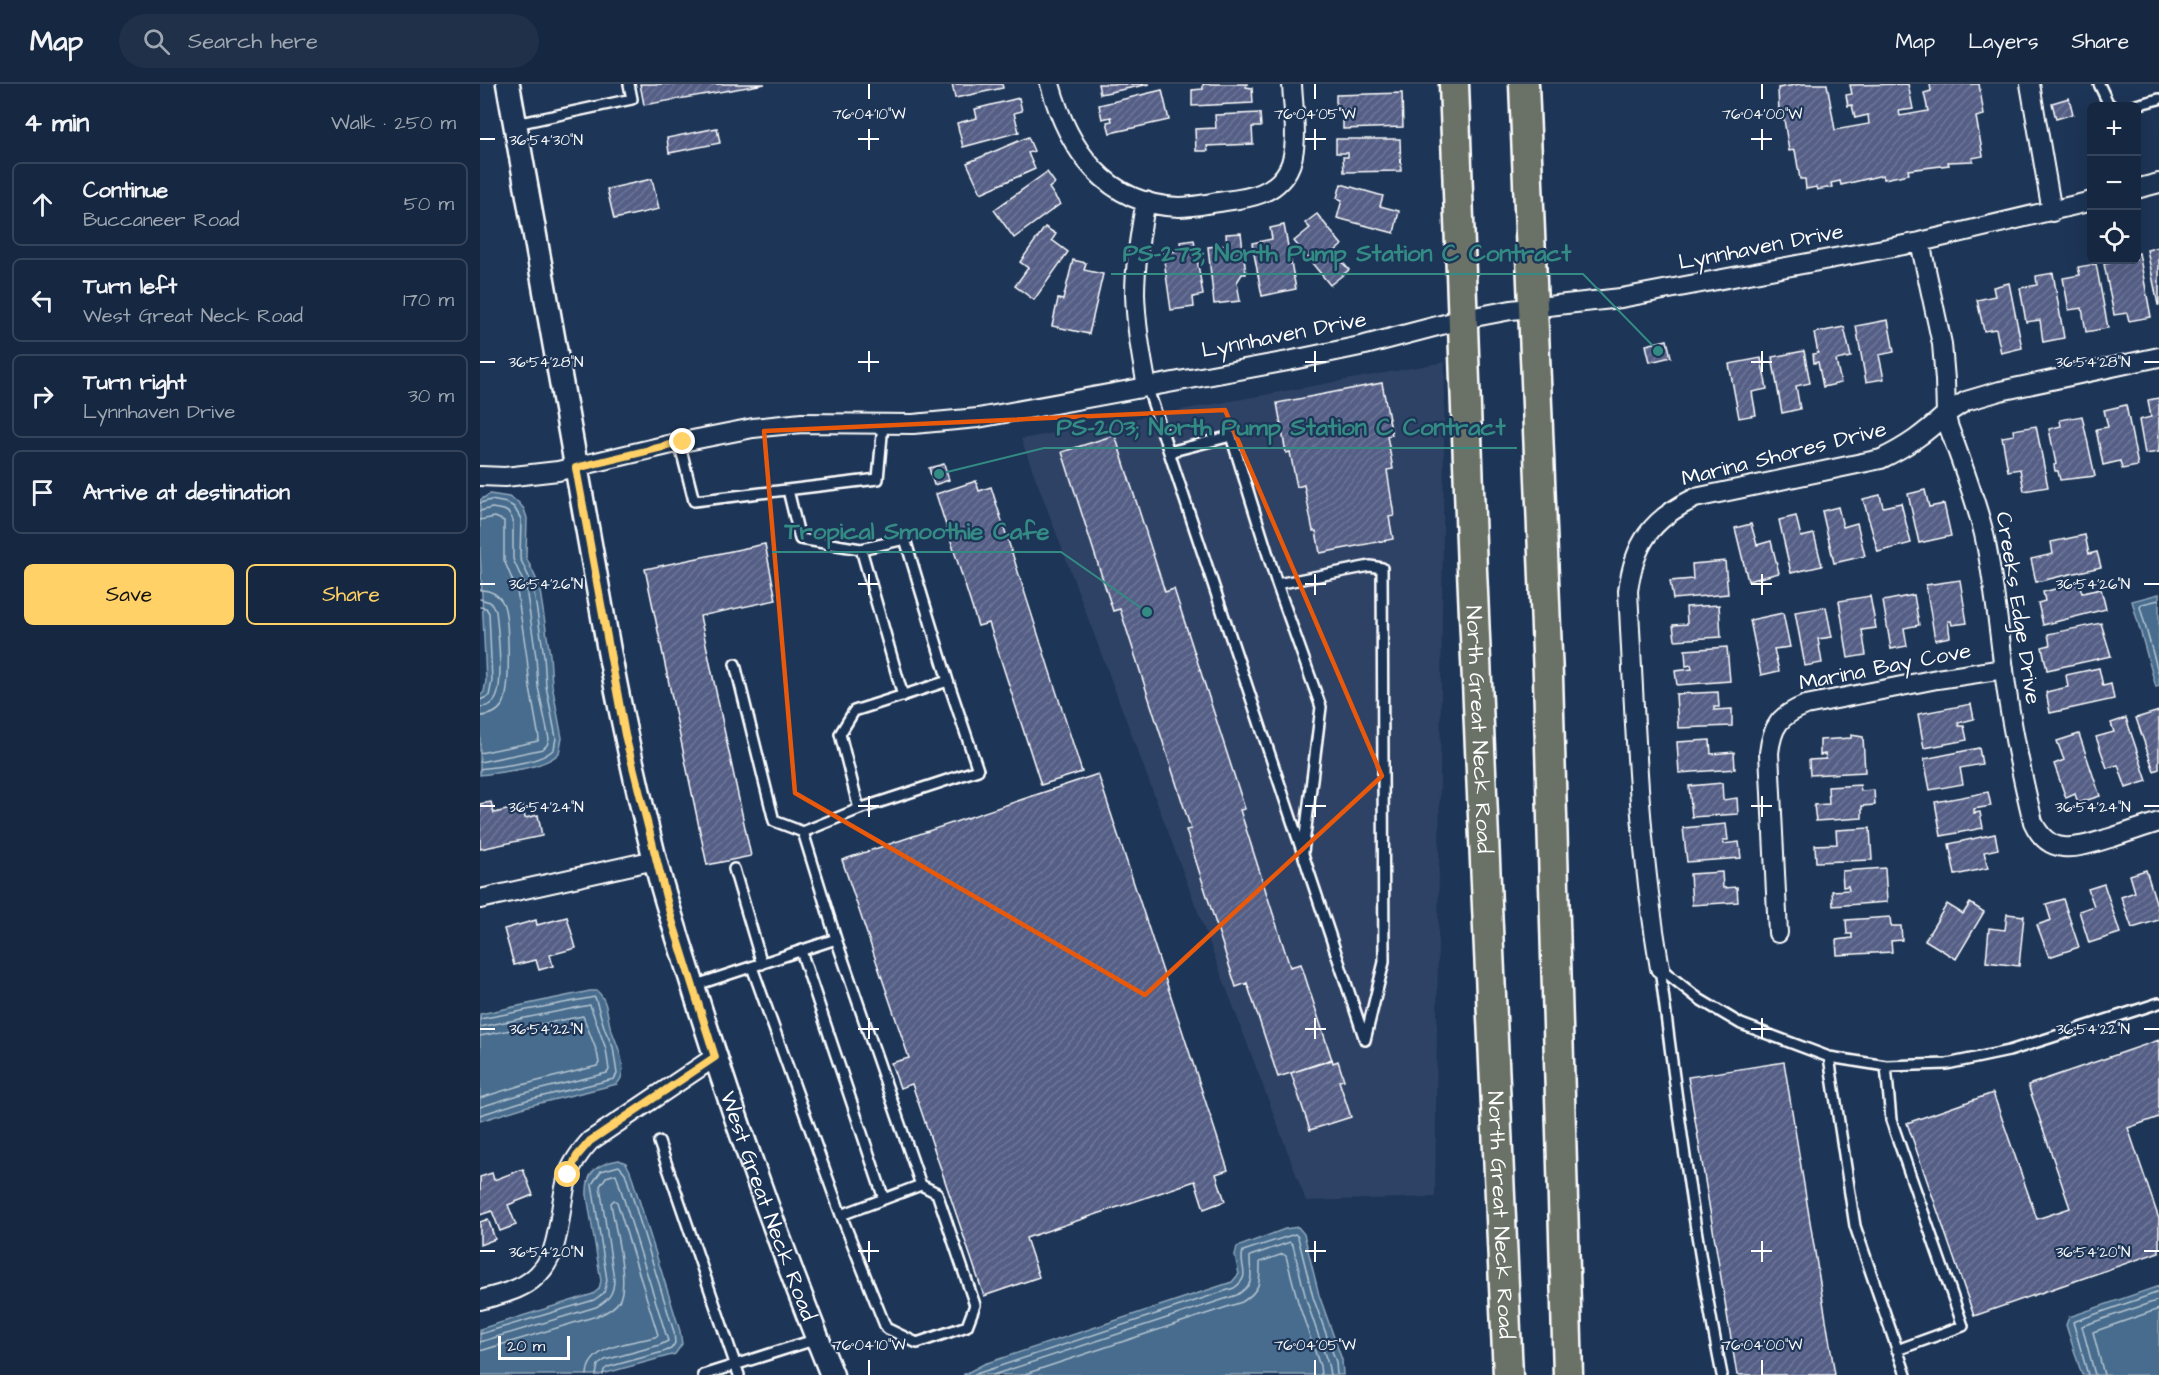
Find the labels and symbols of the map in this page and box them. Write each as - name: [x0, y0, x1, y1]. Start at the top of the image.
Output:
- text: 76°04'10"W: [832, 104, 906, 125]
- text: 76°04'05"W: [1274, 104, 1356, 125]
- text: 76°04'00"W: [1722, 104, 1802, 125]
- text: 36°54'30"N: [509, 130, 583, 151]
- street label: Lynnhaven Drive: [1676, 216, 1846, 279]
- callout: PS-273; North Pump Station C Contract: [1111, 232, 1583, 274]
- text: PS-273; North Pump Station C Contract: [1123, 237, 1572, 271]
- street label: Lynnhaven Drive: [1199, 304, 1369, 367]
- text: 36°54'28"N: [509, 352, 583, 373]
- text: 36°54'28"N: [2056, 352, 2130, 373]
- callout: PS-203; North Pump Station C Contract: [1044, 406, 1517, 448]
- text: PS-203; North Pump Station C Contract: [1057, 411, 1506, 445]
- street label: Marina Shores Drive: [1678, 414, 1890, 494]
- route end: [669, 428, 695, 454]
- callout: Tropical Smoothie Cafe: [772, 510, 1061, 552]
- street label: Creeks Edge Drive: [1987, 510, 2049, 707]
- text: Tropical Smoothie Cafe: [784, 515, 1049, 549]
- text: 36°54'26"N: [509, 574, 583, 595]
- text: 36°54'26"N: [2056, 574, 2130, 595]
- street label: North Great Neck Road: [1458, 605, 1500, 854]
- street label: Marina Bay Cove: [1796, 635, 1974, 700]
- text: 36°54'24"N: [508, 797, 584, 818]
- text: 36°54'24"N: [2055, 797, 2131, 818]
- text: 36°54'22"N: [509, 1019, 583, 1040]
- text: 36°54'22"N: [2056, 1019, 2130, 1040]
- street label: West Great Neck Road: [713, 1087, 824, 1325]
- street label: North Great Neck Road: [1480, 1091, 1522, 1339]
- route start: [554, 1161, 580, 1187]
- text: 36°54'20"N: [509, 1242, 583, 1263]
- text: 36°54'20"N: [2056, 1242, 2130, 1263]
- scale bar: [498, 1333, 570, 1360]
- text: 76°04'10"W: [832, 1335, 906, 1356]
- text: 76°04'05"W: [1274, 1335, 1356, 1356]
- text: 76°04'00"W: [1722, 1335, 1802, 1356]

